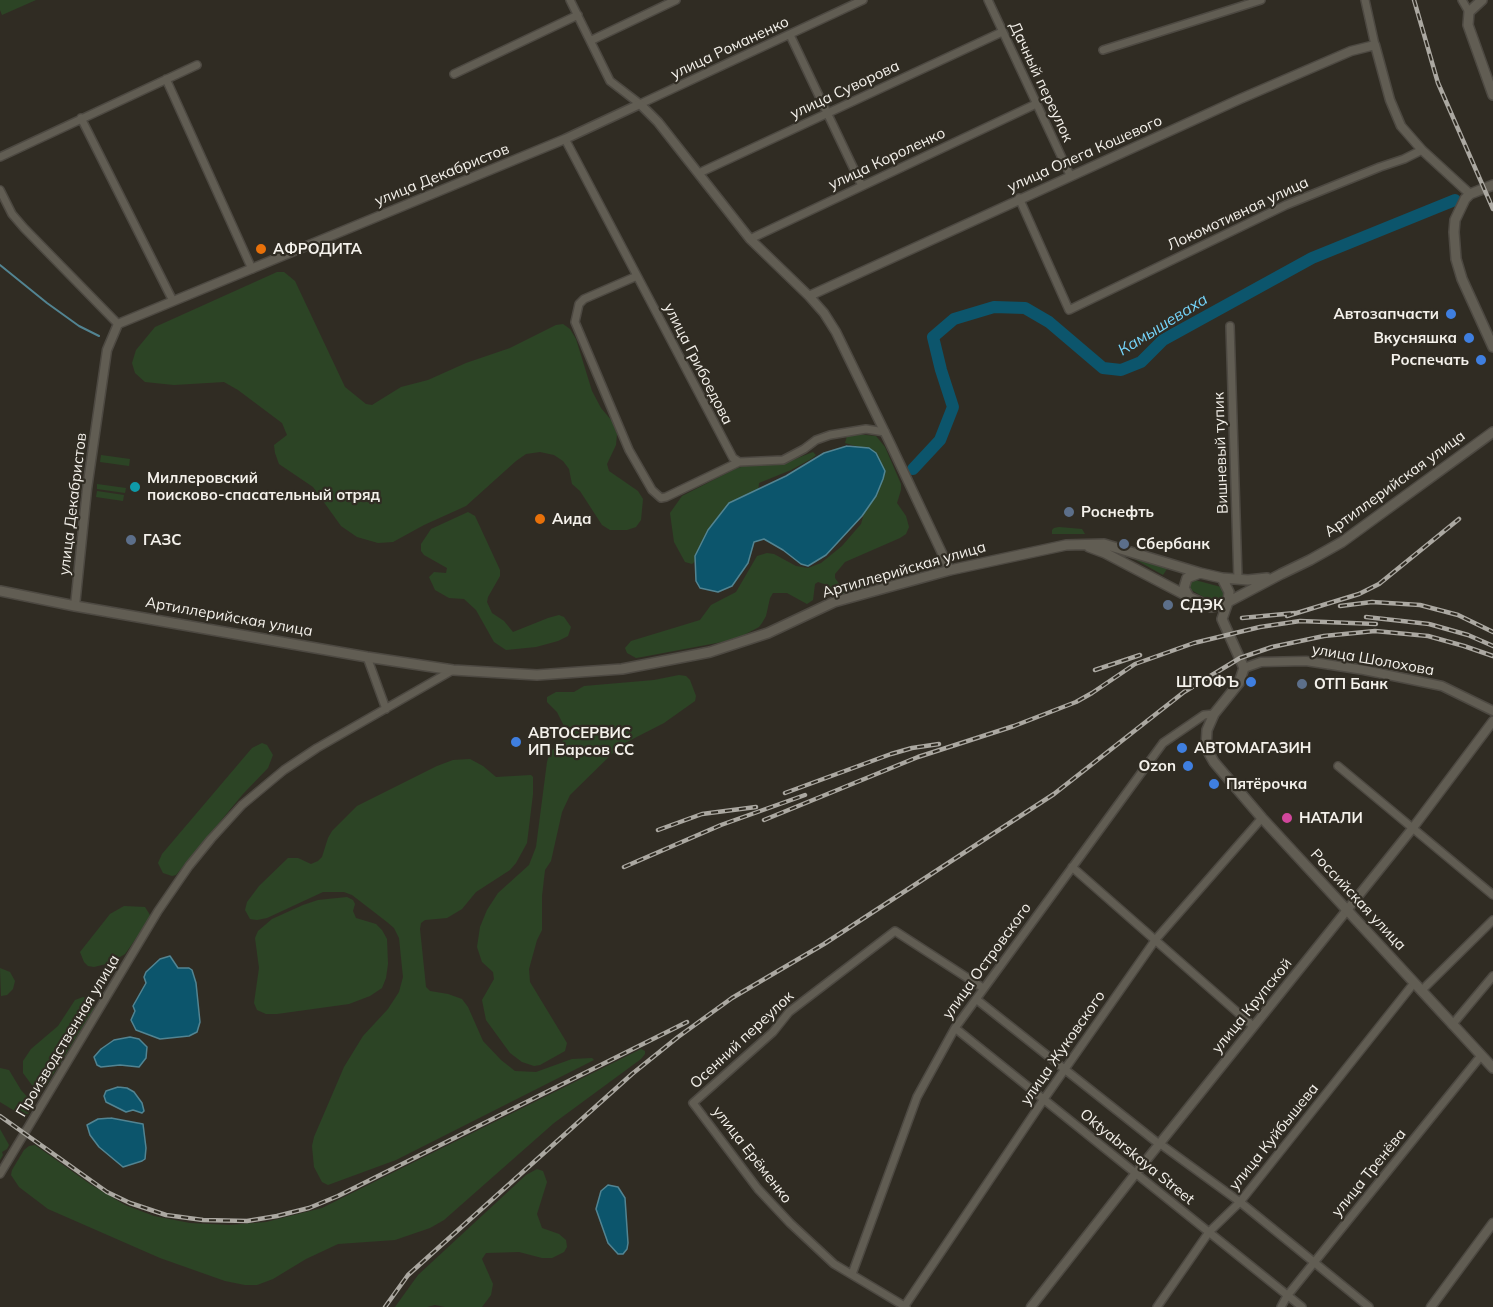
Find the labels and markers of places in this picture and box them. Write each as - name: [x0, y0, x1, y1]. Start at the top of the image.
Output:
- place label: АФРОДИТА: [273, 240, 362, 258]
- marker: АФРОДИТА: [254, 242, 268, 256]
- place label: Автозапчасти: [1333, 305, 1439, 323]
- marker: Автозапчасти: [1444, 307, 1458, 321]
- place label: Вкусняшка: [1373, 329, 1457, 347]
- marker: Вкусняшка: [1462, 331, 1476, 345]
- place label: Роспечать: [1391, 351, 1469, 369]
- marker: Роспечать: [1474, 353, 1488, 367]
- place label: Миллеровский поисково-спасательный отряд: [147, 469, 380, 504]
- marker: Миллеровский поисково-спасательный отряд: [128, 480, 142, 494]
- place label: Роснефть: [1081, 503, 1154, 521]
- marker: Роснефть: [1062, 505, 1076, 519]
- place label: Аида: [552, 510, 591, 528]
- marker: Аида: [533, 512, 547, 526]
- place label: ГАЗС: [143, 531, 181, 549]
- marker: ГАЗС: [124, 533, 138, 547]
- place label: Сбербанк: [1136, 535, 1210, 553]
- marker: Сбербанк: [1117, 537, 1131, 551]
- place label: СДЭК: [1180, 596, 1223, 614]
- marker: СДЭК: [1161, 598, 1175, 612]
- place label: ШТОФЪ: [1176, 673, 1239, 691]
- marker: ШТОФЪ: [1244, 675, 1258, 689]
- place label: ОТП Банк: [1314, 675, 1388, 693]
- marker: ОТП Банк: [1295, 677, 1309, 691]
- place label: АВТОСЕРВИС ИП Барсов СС: [528, 724, 634, 759]
- marker: АВТОСЕРВИС ИП Барсов СС: [509, 735, 523, 749]
- place label: АВТОМАГАЗИН: [1194, 739, 1311, 757]
- marker: АВТОМАГАЗИН: [1175, 741, 1189, 755]
- place label: Ozon: [1139, 757, 1176, 775]
- marker: Ozon: [1181, 759, 1195, 773]
- place label: Пятёрочка: [1226, 775, 1307, 793]
- marker: Пятёрочка: [1207, 777, 1221, 791]
- place label: НАТАЛИ: [1299, 809, 1363, 827]
- marker: НАТАЛИ: [1280, 811, 1294, 825]

